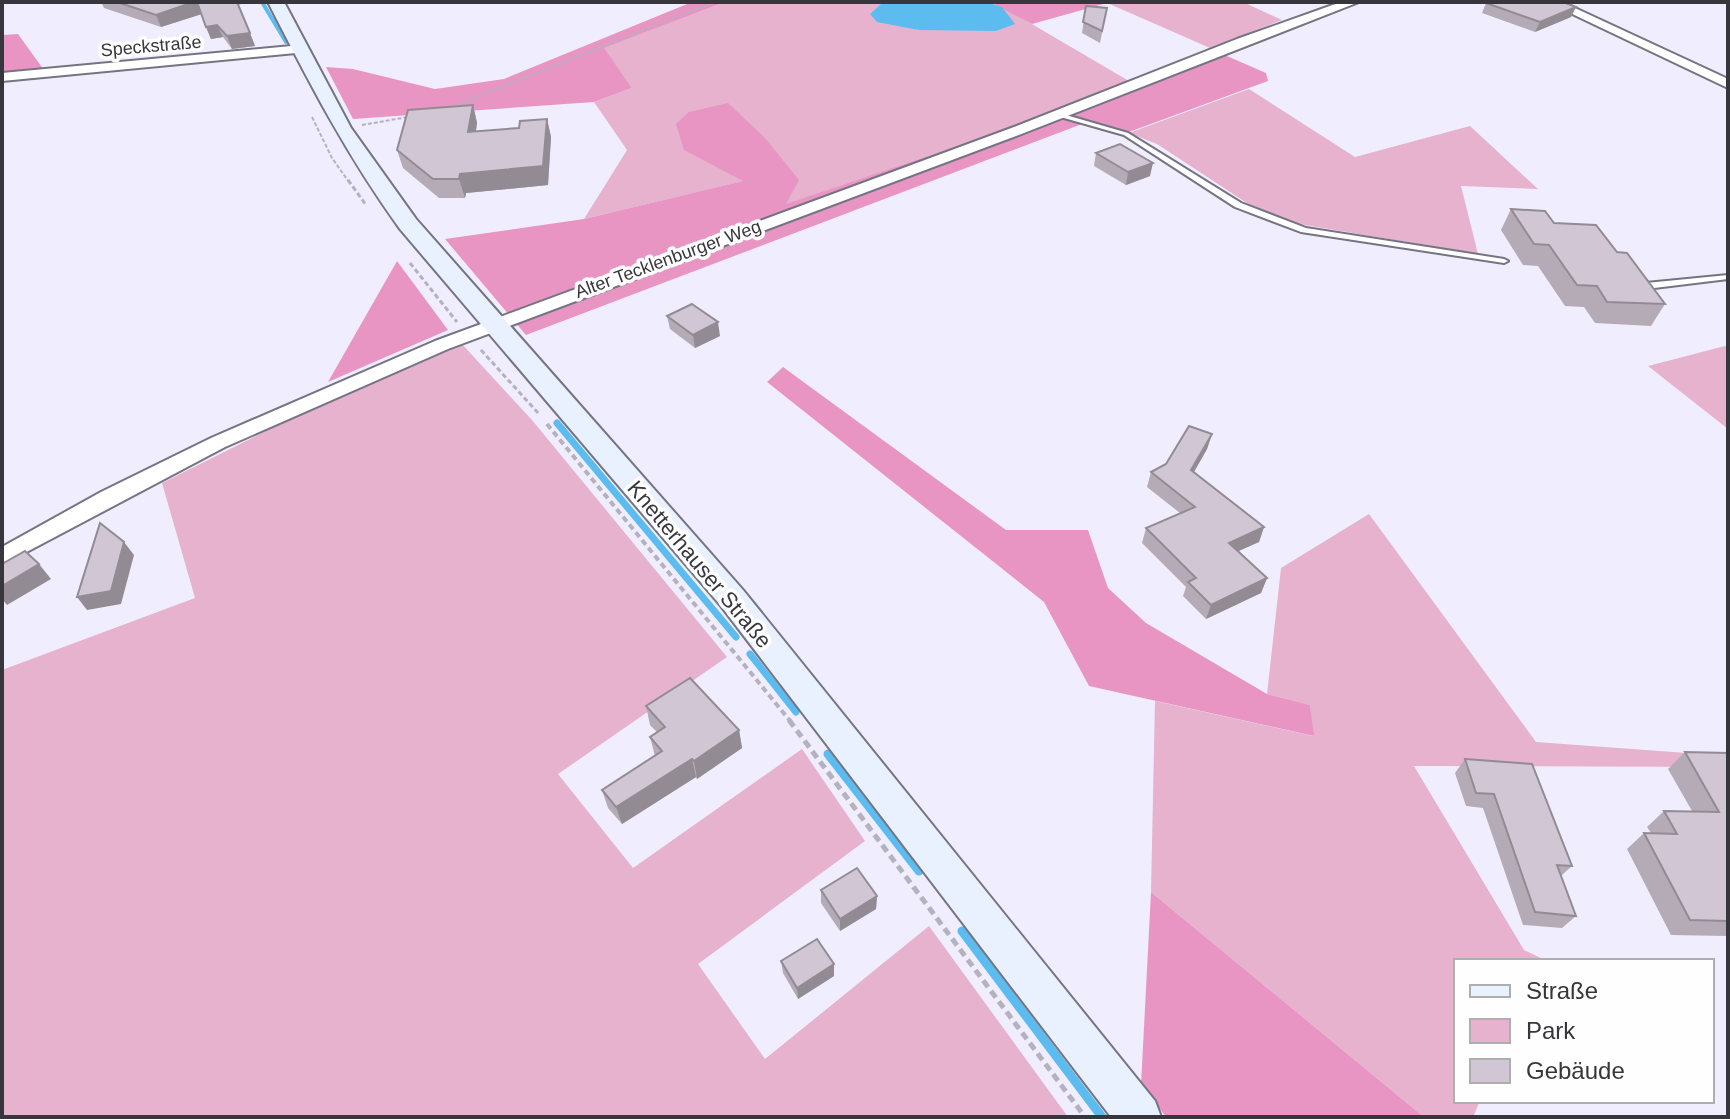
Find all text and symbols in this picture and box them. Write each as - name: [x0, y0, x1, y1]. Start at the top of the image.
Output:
- street label: Speckstraße: [100, 32, 202, 60]
- street label: Alter Tecklenburger Weg: [572, 216, 764, 302]
- street label: Knetterhauser Straße: [622, 476, 777, 653]
- legend: [1454, 959, 1714, 1103]
- text: Straße: [1526, 977, 1598, 1004]
- text: Park: [1526, 1017, 1576, 1044]
- text: Gebäude: [1526, 1057, 1625, 1084]

